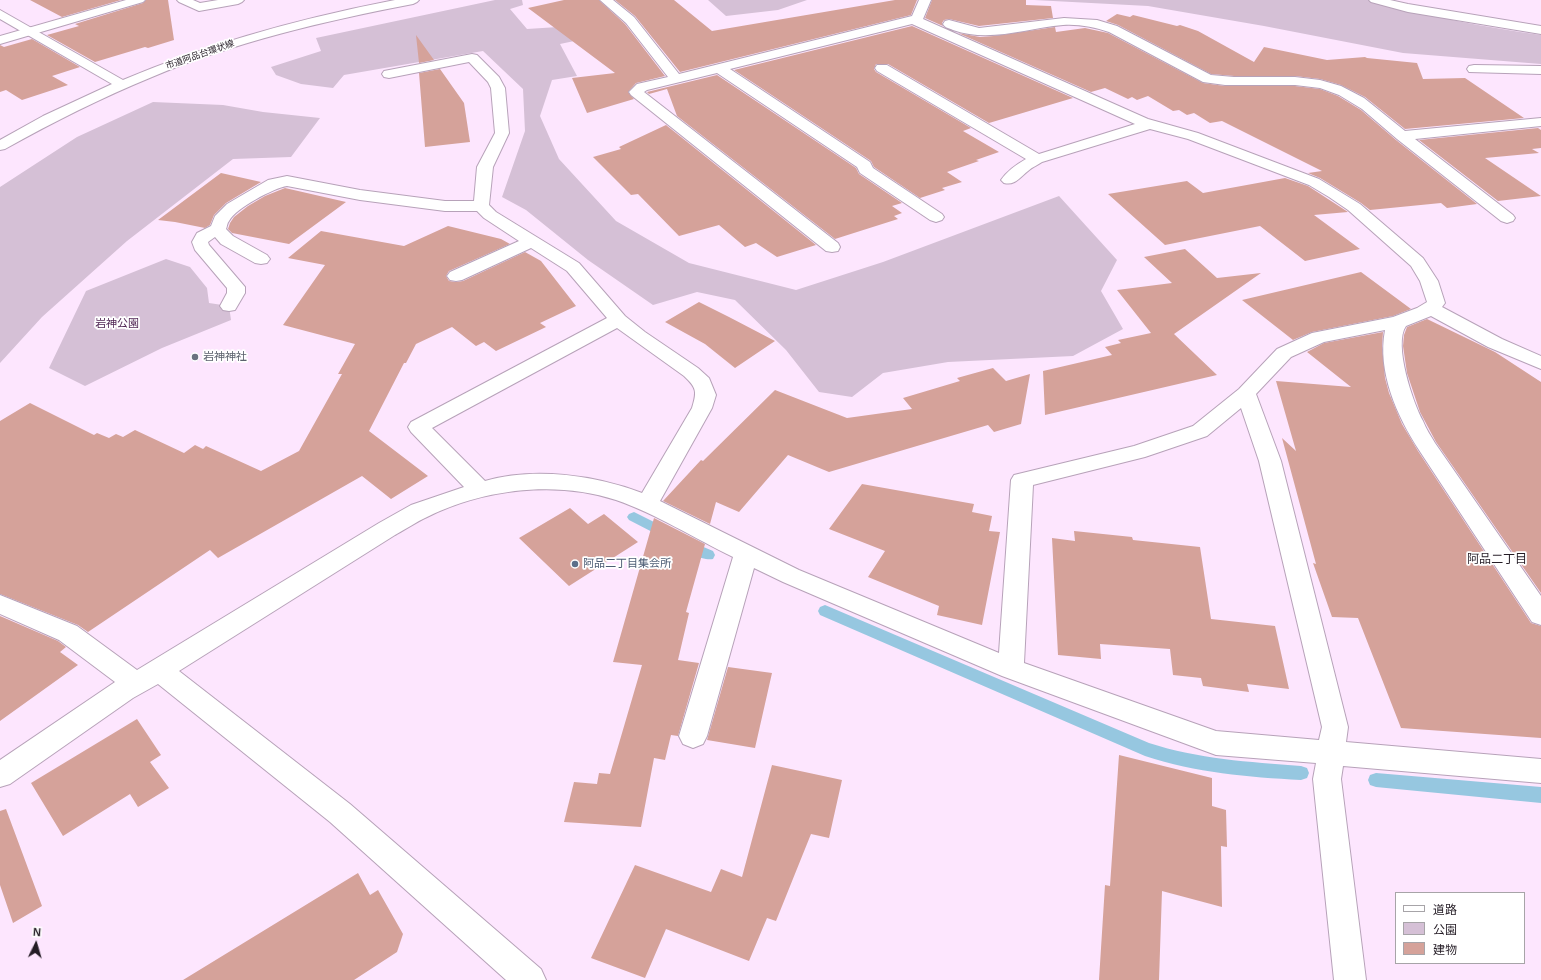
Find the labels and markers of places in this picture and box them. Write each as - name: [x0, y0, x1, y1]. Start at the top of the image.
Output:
- place label: 岩神神社: [203, 350, 247, 364]
- marker: 岩神神社: [190, 352, 200, 362]
- place label: 阿品二丁目集会所: [583, 557, 671, 571]
- marker: 阿品二丁目集会所: [570, 559, 580, 569]

